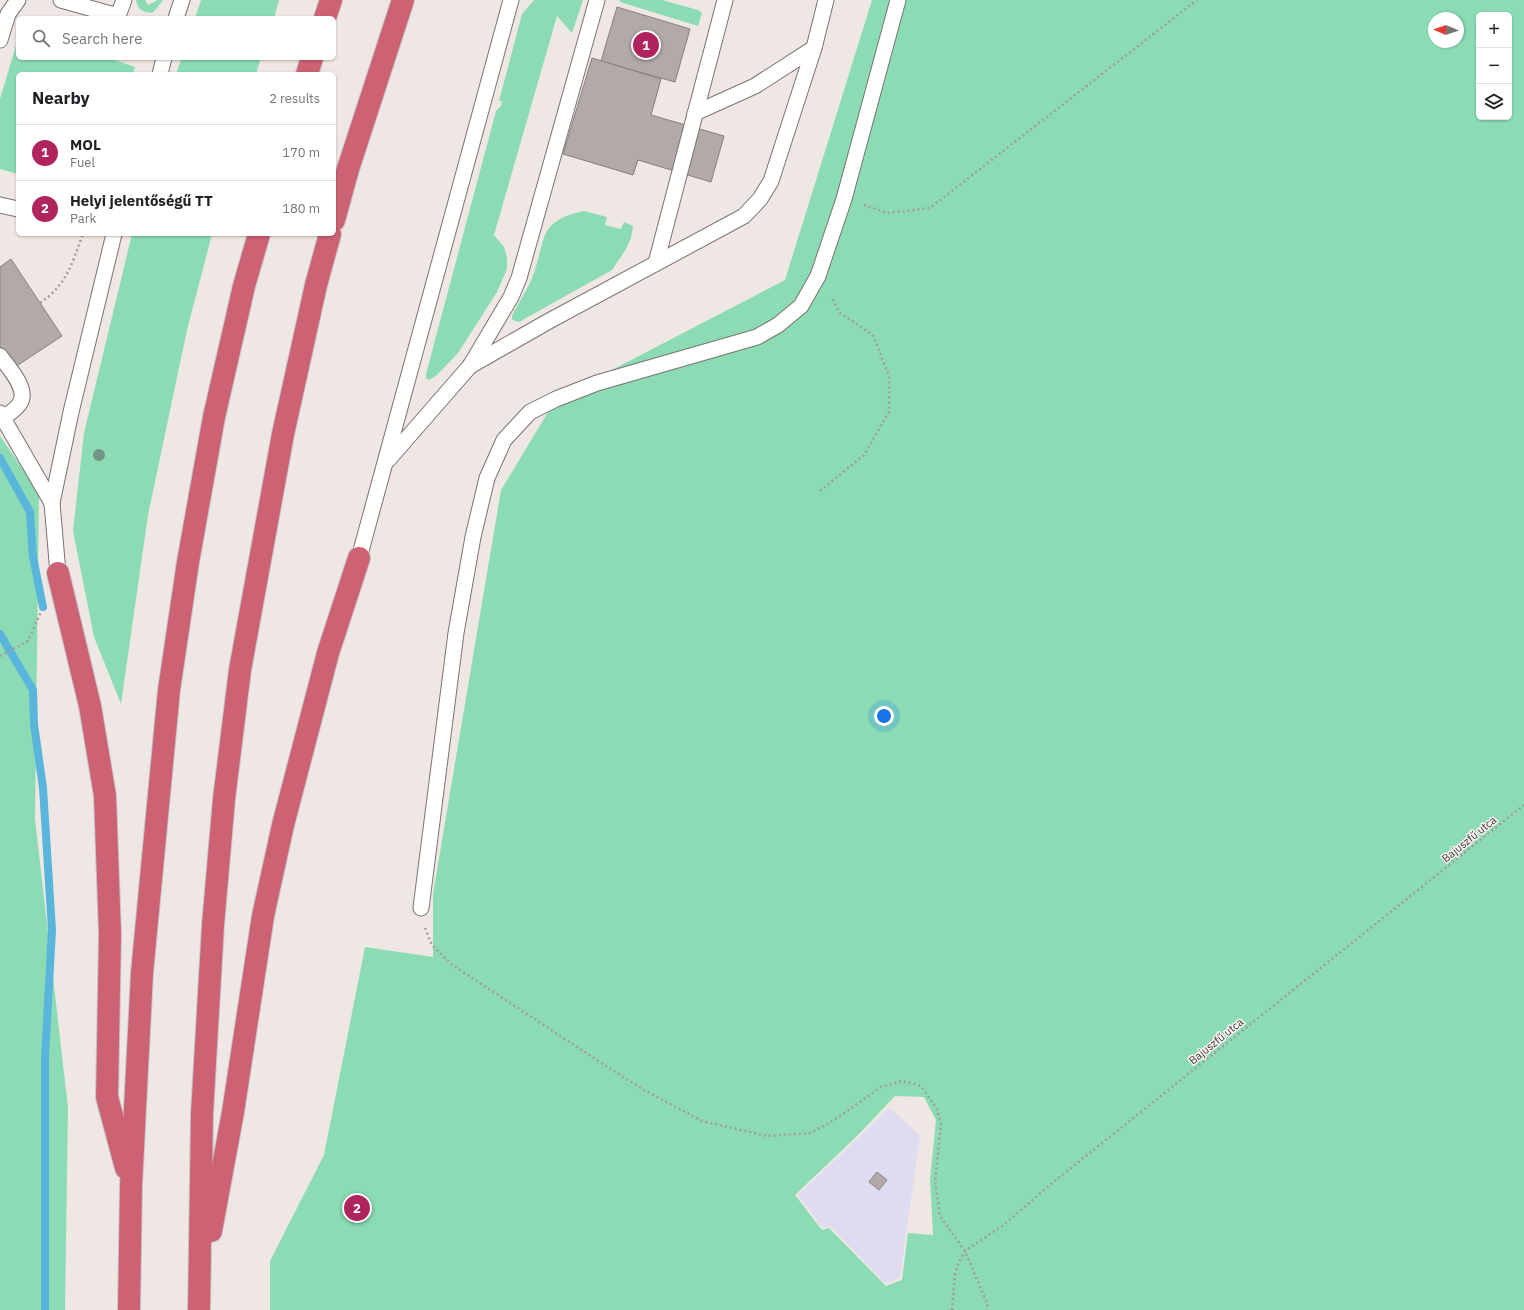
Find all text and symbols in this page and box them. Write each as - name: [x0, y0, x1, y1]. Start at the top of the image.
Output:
- north arrow: [1428, 12, 1464, 48]
- map controls: [1476, 12, 1512, 120]
- button: +: [1476, 12, 1512, 48]
- search box: [16, 16, 336, 60]
- icon: search: [30, 27, 52, 49]
- text: Search here: [62, 29, 142, 48]
- pin: 1: [633, 30, 659, 60]
- button: −: [1476, 48, 1512, 84]
- button: layers: [1476, 84, 1512, 120]
- text: Nearby: [32, 87, 90, 109]
- text: 2 results: [269, 90, 320, 107]
- text: MOL: [70, 135, 101, 154]
- text: 1: [41, 144, 49, 161]
- text: 170 m: [282, 144, 320, 161]
- text: Fuel: [70, 154, 95, 171]
- text: Helyi jelentőségű TT: [70, 191, 213, 210]
- text: 2: [41, 200, 49, 217]
- text: 180 m: [282, 200, 320, 217]
- text: Park: [70, 210, 96, 227]
- your location: [874, 706, 894, 726]
- street label: Bajuszfű utca: [1439, 813, 1499, 865]
- street label: Bajuszfű utca: [1186, 1015, 1246, 1067]
- pin: 2: [344, 1193, 370, 1223]

